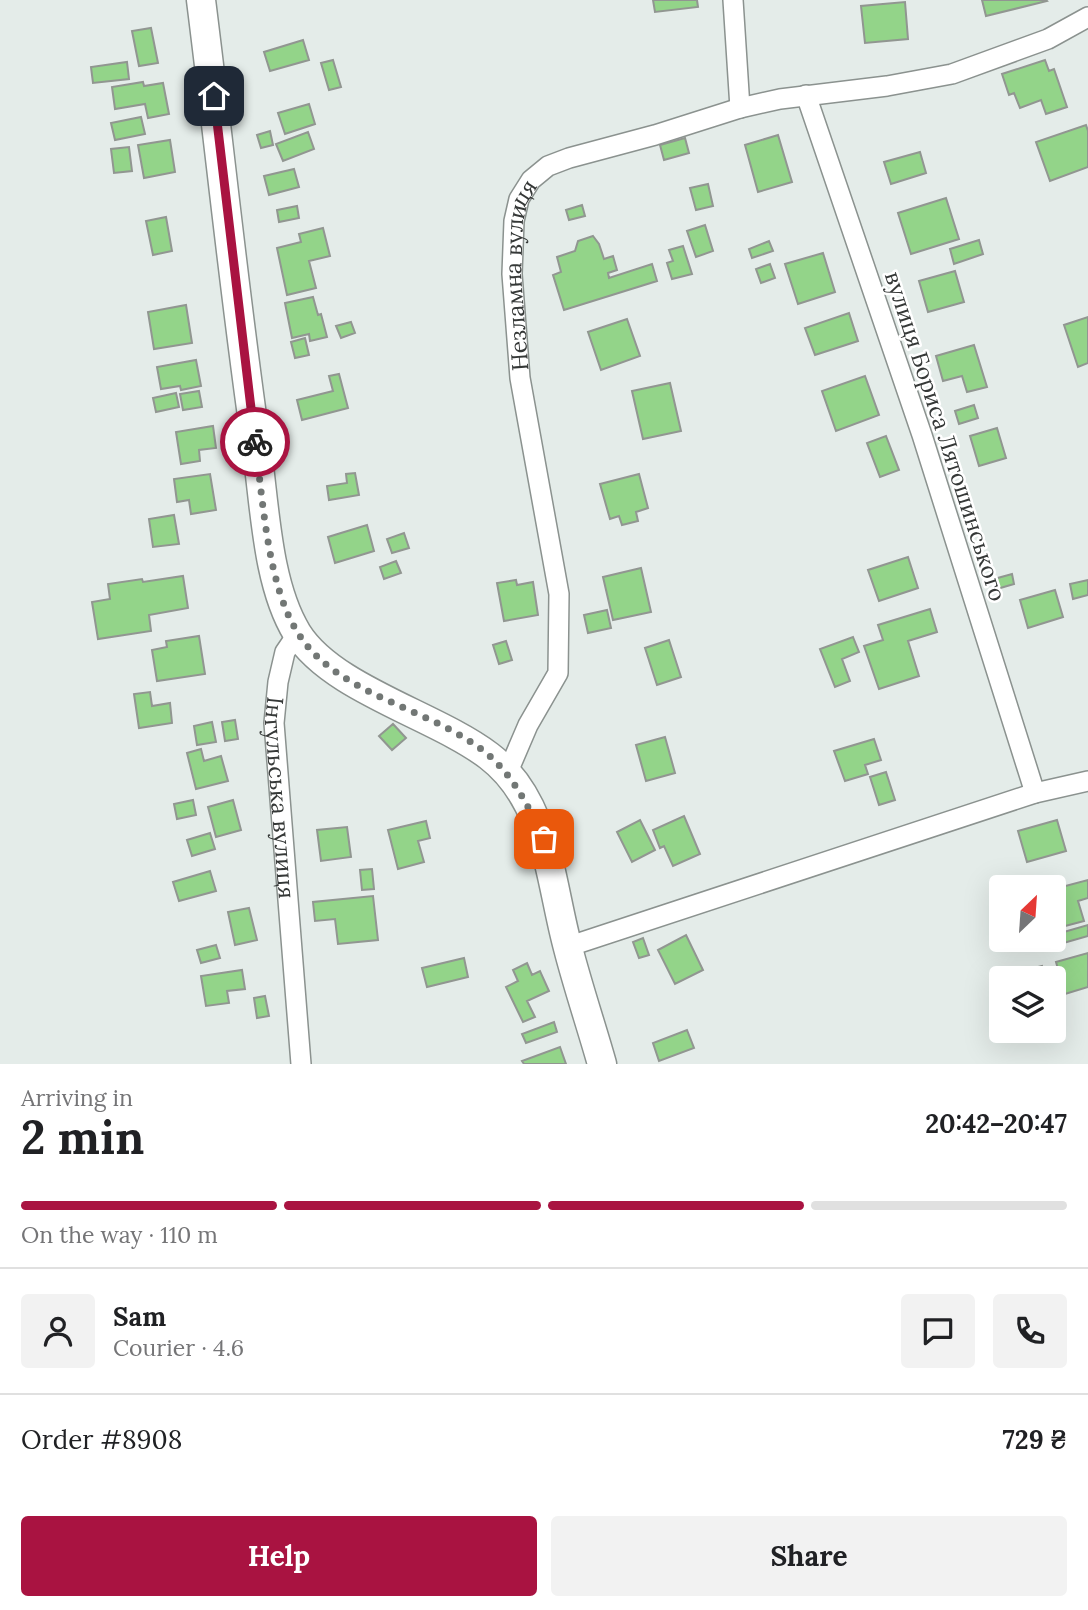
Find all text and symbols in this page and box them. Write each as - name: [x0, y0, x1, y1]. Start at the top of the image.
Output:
- pin: [184, 66, 244, 126]
- icon: home: [195, 77, 233, 115]
- street label: Незламна вулиця: [498, 173, 543, 372]
- street label: вулиця Бориса Лятошинського: [879, 267, 1013, 605]
- courier: [220, 407, 290, 477]
- icon: bike: [236, 423, 274, 461]
- street label: Інгульська вулиця: [259, 695, 302, 900]
- pin: [514, 809, 574, 869]
- icon: bag: [525, 820, 563, 858]
- north arrow: [989, 875, 1066, 952]
- map controls: [989, 875, 1066, 1043]
- button: layers: [989, 966, 1066, 1043]
- text: Arriving in: [21, 1083, 133, 1112]
- text: 20:42–20:47: [925, 1107, 1067, 1140]
- text: 2 min: [21, 1108, 144, 1167]
- text: On the way · 110 m: [21, 1220, 218, 1249]
- button: person: [21, 1294, 95, 1368]
- button: chat: [901, 1294, 975, 1368]
- button: phone: [993, 1294, 1067, 1368]
- text: Sam: [113, 1300, 166, 1333]
- text: Courier · 4.6: [113, 1333, 244, 1362]
- text: Order #8908: [21, 1423, 182, 1456]
- text: 729 ₴: [1003, 1423, 1067, 1456]
- button: Help: [21, 1516, 537, 1596]
- button: Share: [551, 1516, 1067, 1596]

